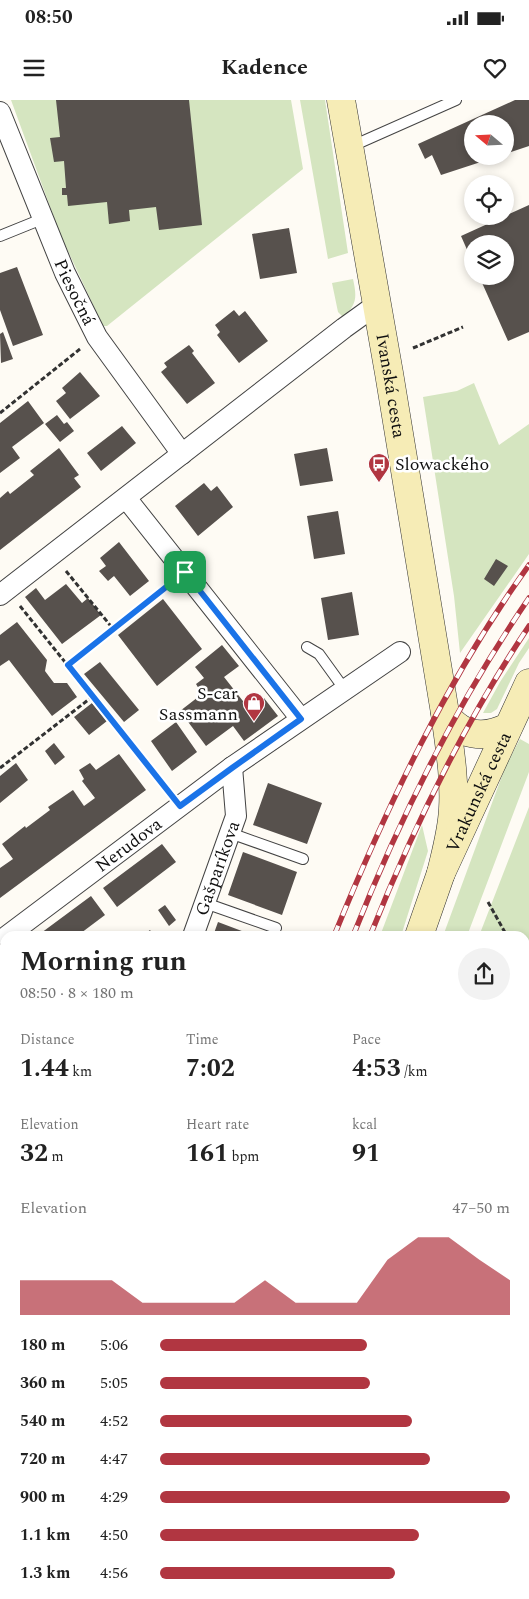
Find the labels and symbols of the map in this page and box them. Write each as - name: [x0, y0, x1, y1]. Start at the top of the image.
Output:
- north arrow: [464, 115, 514, 165]
- street label: Piesočná: [47, 255, 103, 330]
- street label: Ivanská cesta: [369, 331, 413, 440]
- place label: Slowackého: [395, 451, 489, 478]
- bus stop icon: Slowackého: [367, 452, 391, 483]
- pin: [164, 551, 206, 593]
- place label: S-car Sassmann: [159, 680, 238, 728]
- shop icon: S-car Sassmann: [242, 691, 266, 722]
- street label: Vrakunská cesta: [439, 727, 518, 857]
- street label: Nerudova: [89, 810, 168, 879]
- street label: Gašparíkova: [188, 817, 247, 919]

